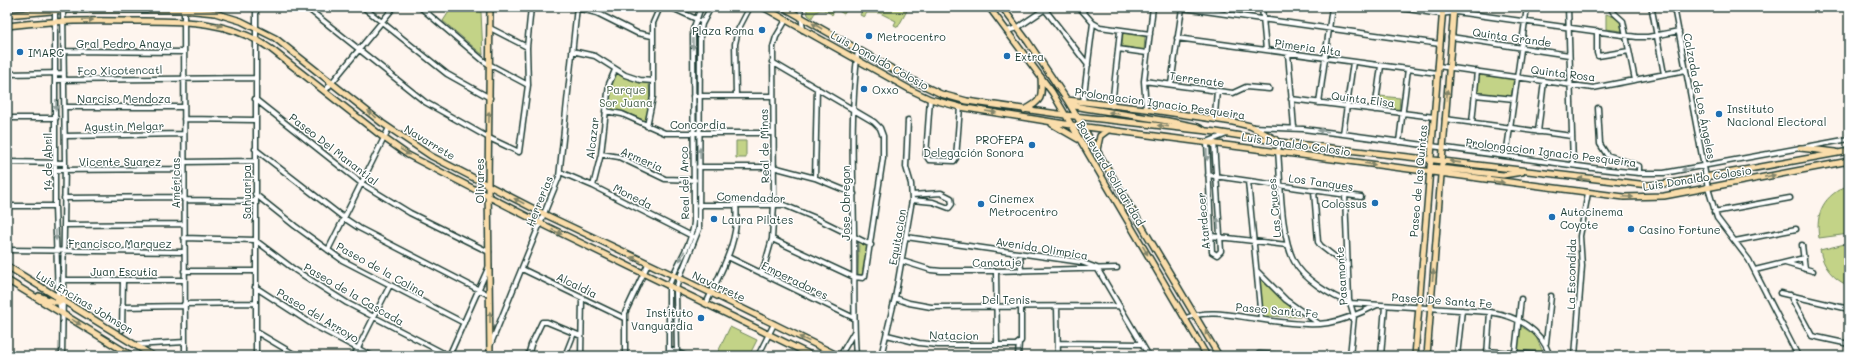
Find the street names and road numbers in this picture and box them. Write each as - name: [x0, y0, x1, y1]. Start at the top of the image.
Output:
- street label: Quinta Grande: [1472, 24, 1553, 50]
- street label: Luis Donaldo Colosio: [828, 27, 932, 93]
- street label: Calzada de Los Ángeles: [1680, 32, 1720, 160]
- street label: Pimeria Alta: [1274, 35, 1342, 59]
- street label: Gral Pedro Anaya: [76, 36, 172, 51]
- street label: Fco Xicotencatl: [77, 62, 163, 78]
- street label: Quinta Rosa: [1530, 62, 1596, 84]
- street label: Terrenate: [1169, 68, 1226, 90]
- street label: Prolongacion Ignacio Pesqueira: [1074, 84, 1246, 122]
- street label: Quinta Elisa: [1330, 88, 1396, 110]
- street label: Narciso Mendoza: [77, 91, 171, 106]
- street label: Real de Minas: [756, 109, 772, 183]
- street label: Paseo Del Manantial: [286, 110, 382, 188]
- street label: Alcazar: [582, 116, 602, 160]
- street label: Concordia: [670, 117, 726, 132]
- street label: Agustin Melgar: [84, 118, 164, 134]
- street label: Boulevard Solidaridad: [1074, 118, 1148, 228]
- street label: Navarrete: [402, 121, 459, 163]
- street label: Paseo de las Quintas: [1406, 124, 1430, 238]
- street label: Luis Donaldo Colosio: [1241, 129, 1352, 159]
- street label: 14 de Abril: [40, 133, 55, 191]
- street label: Prolongacion Ignacio Pesqueira: [1465, 134, 1637, 170]
- street label: Armeria: [619, 143, 665, 175]
- street label: Real del Arco: [676, 146, 692, 220]
- street label: Vicente Suarez: [79, 154, 161, 169]
- street label: Américas: [168, 158, 183, 208]
- street label: Olivares: [472, 158, 487, 204]
- street label: Luis Donaldo Colosio: [1642, 162, 1753, 194]
- street label: Sahuaripa: [239, 165, 254, 219]
- street label: Jose Obregon: [838, 165, 853, 241]
- street label: Los Tanques: [1288, 170, 1354, 194]
- street label: Herrerias: [522, 173, 556, 229]
- street label: Las Cruces: [1264, 178, 1284, 238]
- street label: Moneda: [611, 180, 655, 212]
- street label: Comendador: [716, 188, 786, 206]
- street label: Atardecer: [1193, 192, 1213, 250]
- street label: Equitacion: [885, 208, 909, 266]
- street label: Avenida Olimpica: [995, 233, 1089, 263]
- street label: Francisco Marquez: [68, 236, 172, 251]
- street label: Paseo de la Colina: [334, 238, 428, 300]
- street label: La Escondida: [1563, 238, 1579, 310]
- street label: Pasamonte: [1331, 246, 1351, 306]
- street label: Canotaje: [972, 254, 1022, 270]
- street label: Emperadores: [759, 257, 831, 303]
- street label: Paseo de la Cascada: [301, 259, 407, 329]
- street label: Juan Escutia: [90, 264, 158, 279]
- street label: Luis Encinas Johnson: [34, 267, 136, 337]
- street label: Navarrete: [690, 267, 748, 305]
- street label: Alcaldia: [554, 269, 600, 301]
- street label: Paseo del Arroyo: [274, 285, 362, 346]
- street label: Paseo De Santa Fe: [1391, 289, 1493, 311]
- street label: Del Tenis: [982, 292, 1030, 307]
- street label: Paseo Santa Fe: [1235, 299, 1319, 321]
- street label: Natacion: [929, 327, 979, 343]

